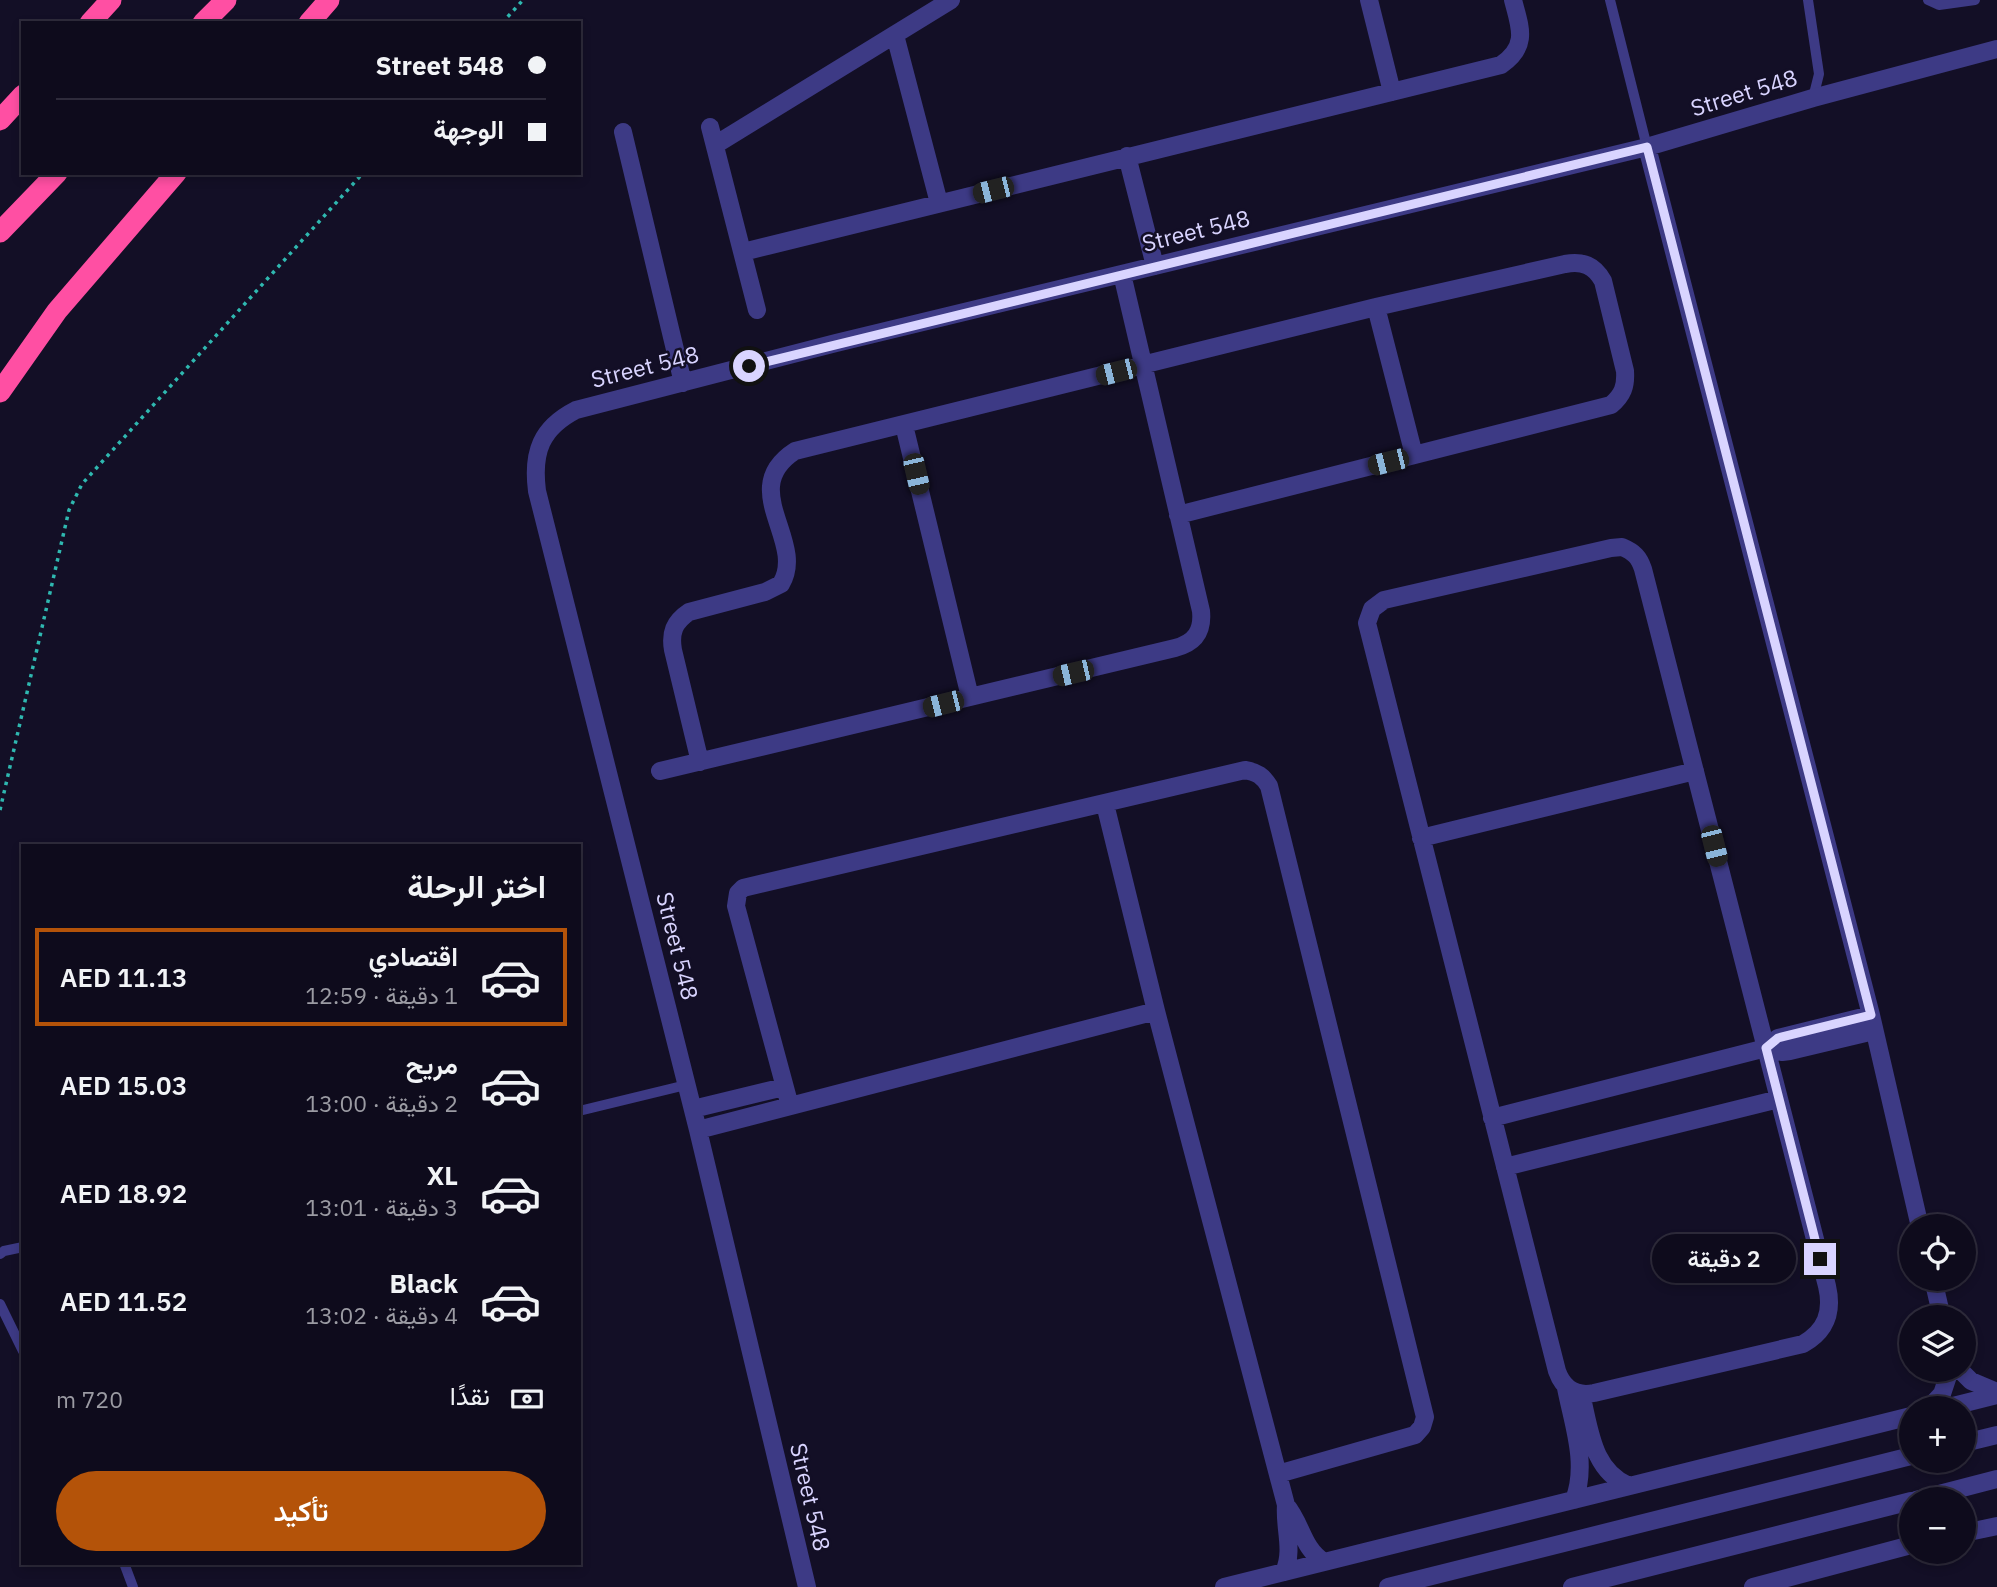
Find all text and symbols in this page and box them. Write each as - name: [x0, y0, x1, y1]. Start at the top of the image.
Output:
- text: Street 548: [375, 48, 504, 82]
- street label: Street 548: [1687, 62, 1801, 122]
- text: الوجهة: [433, 112, 504, 146]
- car: [971, 175, 1016, 205]
- street label: Street 548: [1139, 202, 1253, 258]
- street label: Street 548: [588, 338, 702, 394]
- route start: [733, 350, 765, 382]
- car: [1094, 357, 1139, 387]
- car: [1366, 447, 1411, 477]
- car: [902, 451, 931, 497]
- car: [1051, 658, 1096, 688]
- car: [921, 689, 966, 719]
- car: [1699, 823, 1730, 869]
- text: اختر الرحلة: [407, 865, 546, 907]
- street label: Street 548: [650, 889, 706, 1003]
- text: اقتصادي: [369, 939, 458, 973]
- icon: car: [479, 946, 542, 1009]
- text: AED 11.13: [60, 960, 187, 994]
- text: 1 دقيقة · 12:59: [305, 980, 458, 1010]
- text: مريح: [406, 1047, 458, 1081]
- icon: car: [479, 1054, 542, 1117]
- text: AED 15.03: [60, 1068, 187, 1102]
- text: 2 دقيقة · 13:00: [305, 1088, 458, 1118]
- text: XL: [427, 1158, 458, 1192]
- icon: car: [479, 1162, 542, 1225]
- text: AED 18.92: [60, 1176, 187, 1210]
- text: 3 دقيقة · 13:01: [305, 1192, 458, 1222]
- map controls: [1899, 1214, 1976, 1564]
- button: locate: [1899, 1214, 1976, 1291]
- callout: 2 دقيقة: [1652, 1234, 1796, 1284]
- text: 2 دقيقة: [1687, 1243, 1761, 1273]
- route end: [1804, 1243, 1836, 1275]
- text: Black: [390, 1266, 458, 1300]
- icon: car: [479, 1270, 542, 1333]
- text: AED 11.52: [60, 1284, 187, 1318]
- text: 4 دقيقة · 13:02: [305, 1300, 458, 1330]
- button: layers: [1899, 1305, 1976, 1382]
- text: نقدًا: [450, 1378, 490, 1412]
- icon: cash: [508, 1380, 546, 1418]
- text: 720 m: [56, 1384, 123, 1414]
- button: +: [1899, 1396, 1976, 1473]
- street label: Street 548: [784, 1440, 838, 1554]
- button: تأكيد: [56, 1471, 546, 1551]
- button: −: [1899, 1487, 1976, 1564]

